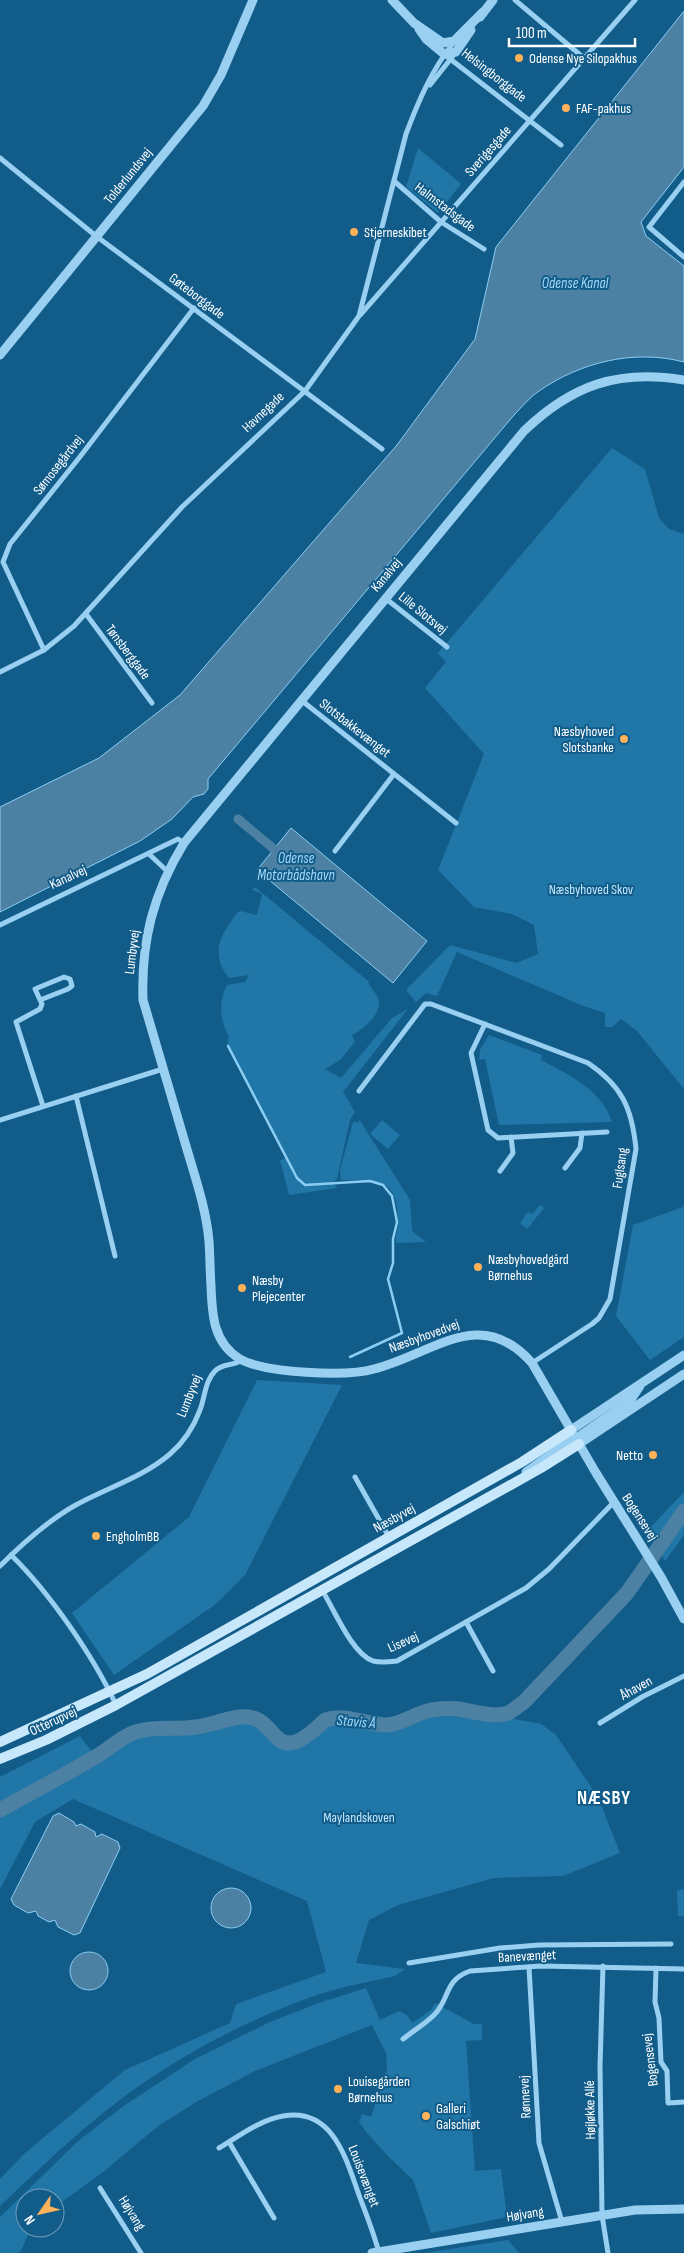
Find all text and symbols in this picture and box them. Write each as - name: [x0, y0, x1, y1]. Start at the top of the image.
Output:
- scale bar: [509, 15, 635, 47]
- text: 100 m: [516, 24, 547, 43]
- street label: Helsingborggade: [458, 44, 530, 106]
- place label: Odense Nye Silopakhus: [529, 50, 637, 67]
- marker: Odense Nye Silopakhus: [513, 52, 525, 64]
- place label: FAF-pakhus: [576, 100, 631, 117]
- marker: FAF-pakhus: [560, 102, 572, 114]
- street label: Sverigesgade: [461, 122, 515, 180]
- street label: Tolderlundsvej: [100, 144, 156, 208]
- street label: Halmstadsgade: [411, 179, 479, 235]
- place label: Stjerneskibet: [364, 224, 427, 241]
- marker: Stjerneskibet: [348, 226, 360, 238]
- street label: Gøteborggade: [166, 269, 228, 323]
- water label: Odense Kanal: [542, 274, 610, 293]
- street label: Havnegade: [238, 388, 288, 436]
- street label: Sømosegårdvej: [29, 432, 87, 498]
- street label: Kanalvej: [367, 555, 405, 595]
- street label: Lille Slotsvej: [395, 588, 451, 638]
- street label: Tønsberggade: [102, 621, 154, 683]
- street label: Slotsbakkevænget: [316, 695, 394, 761]
- place label: Næsbyhoved Slotsbanke: [554, 723, 614, 756]
- marker: Næsbyhoved Slotsbanke: [618, 733, 630, 745]
- water label: Odense Motorbådshavn: [257, 849, 335, 885]
- street label: Kanalvej: [47, 861, 89, 893]
- park label: Næsbyhoved Skov: [549, 881, 634, 898]
- street label: Lumbyvej: [121, 929, 143, 975]
- street label: Fuglsang: [609, 1146, 631, 1190]
- place label: Næsbyhovedgård Børnehus: [488, 1251, 569, 1284]
- marker: Næsbyhovedgård Børnehus: [472, 1261, 484, 1273]
- place label: Næsby Plejecenter: [252, 1272, 305, 1305]
- marker: Næsby Plejecenter: [236, 1282, 248, 1294]
- street label: Næsbyhovedvej: [387, 1315, 461, 1357]
- street label: Lumbyvej: [173, 1372, 205, 1420]
- place label: Netto: [616, 1447, 643, 1464]
- marker: Netto: [647, 1449, 659, 1461]
- street label: Bogensevej: [618, 1490, 662, 1544]
- street label: Næsbyvej: [370, 1500, 418, 1536]
- place label: EngholmBB: [106, 1528, 159, 1545]
- marker: EngholmBB: [90, 1530, 102, 1542]
- street label: Lisevej: [385, 1628, 421, 1656]
- street label: Åhaven: [616, 1672, 655, 1704]
- street label: Otterupvej: [27, 1703, 79, 1739]
- water label: Stavis Å: [336, 1711, 376, 1733]
- district label: NÆSBY: [577, 1787, 631, 1810]
- park label: Maylandskoven: [323, 1809, 395, 1826]
- street label: Banevænget: [498, 1946, 556, 1966]
- street label: Bogensevej: [638, 2033, 662, 2087]
- place label: Louisegården Børnehus: [348, 2073, 410, 2106]
- street label: Rønnevej: [515, 2075, 535, 2119]
- street label: Højløkke Allé: [581, 2080, 599, 2140]
- marker: Louisegården Børnehus: [332, 2083, 344, 2095]
- place label: Galleri Galschiøt: [436, 2100, 480, 2133]
- marker: Galleri Galschiøt: [420, 2110, 432, 2122]
- street label: Louisevænget: [344, 2143, 384, 2209]
- north arrow: [15, 2188, 65, 2238]
- street label: Højvang: [115, 2193, 149, 2234]
- street label: Højvang: [505, 2203, 545, 2225]
- text: N: [20, 2212, 39, 2228]

